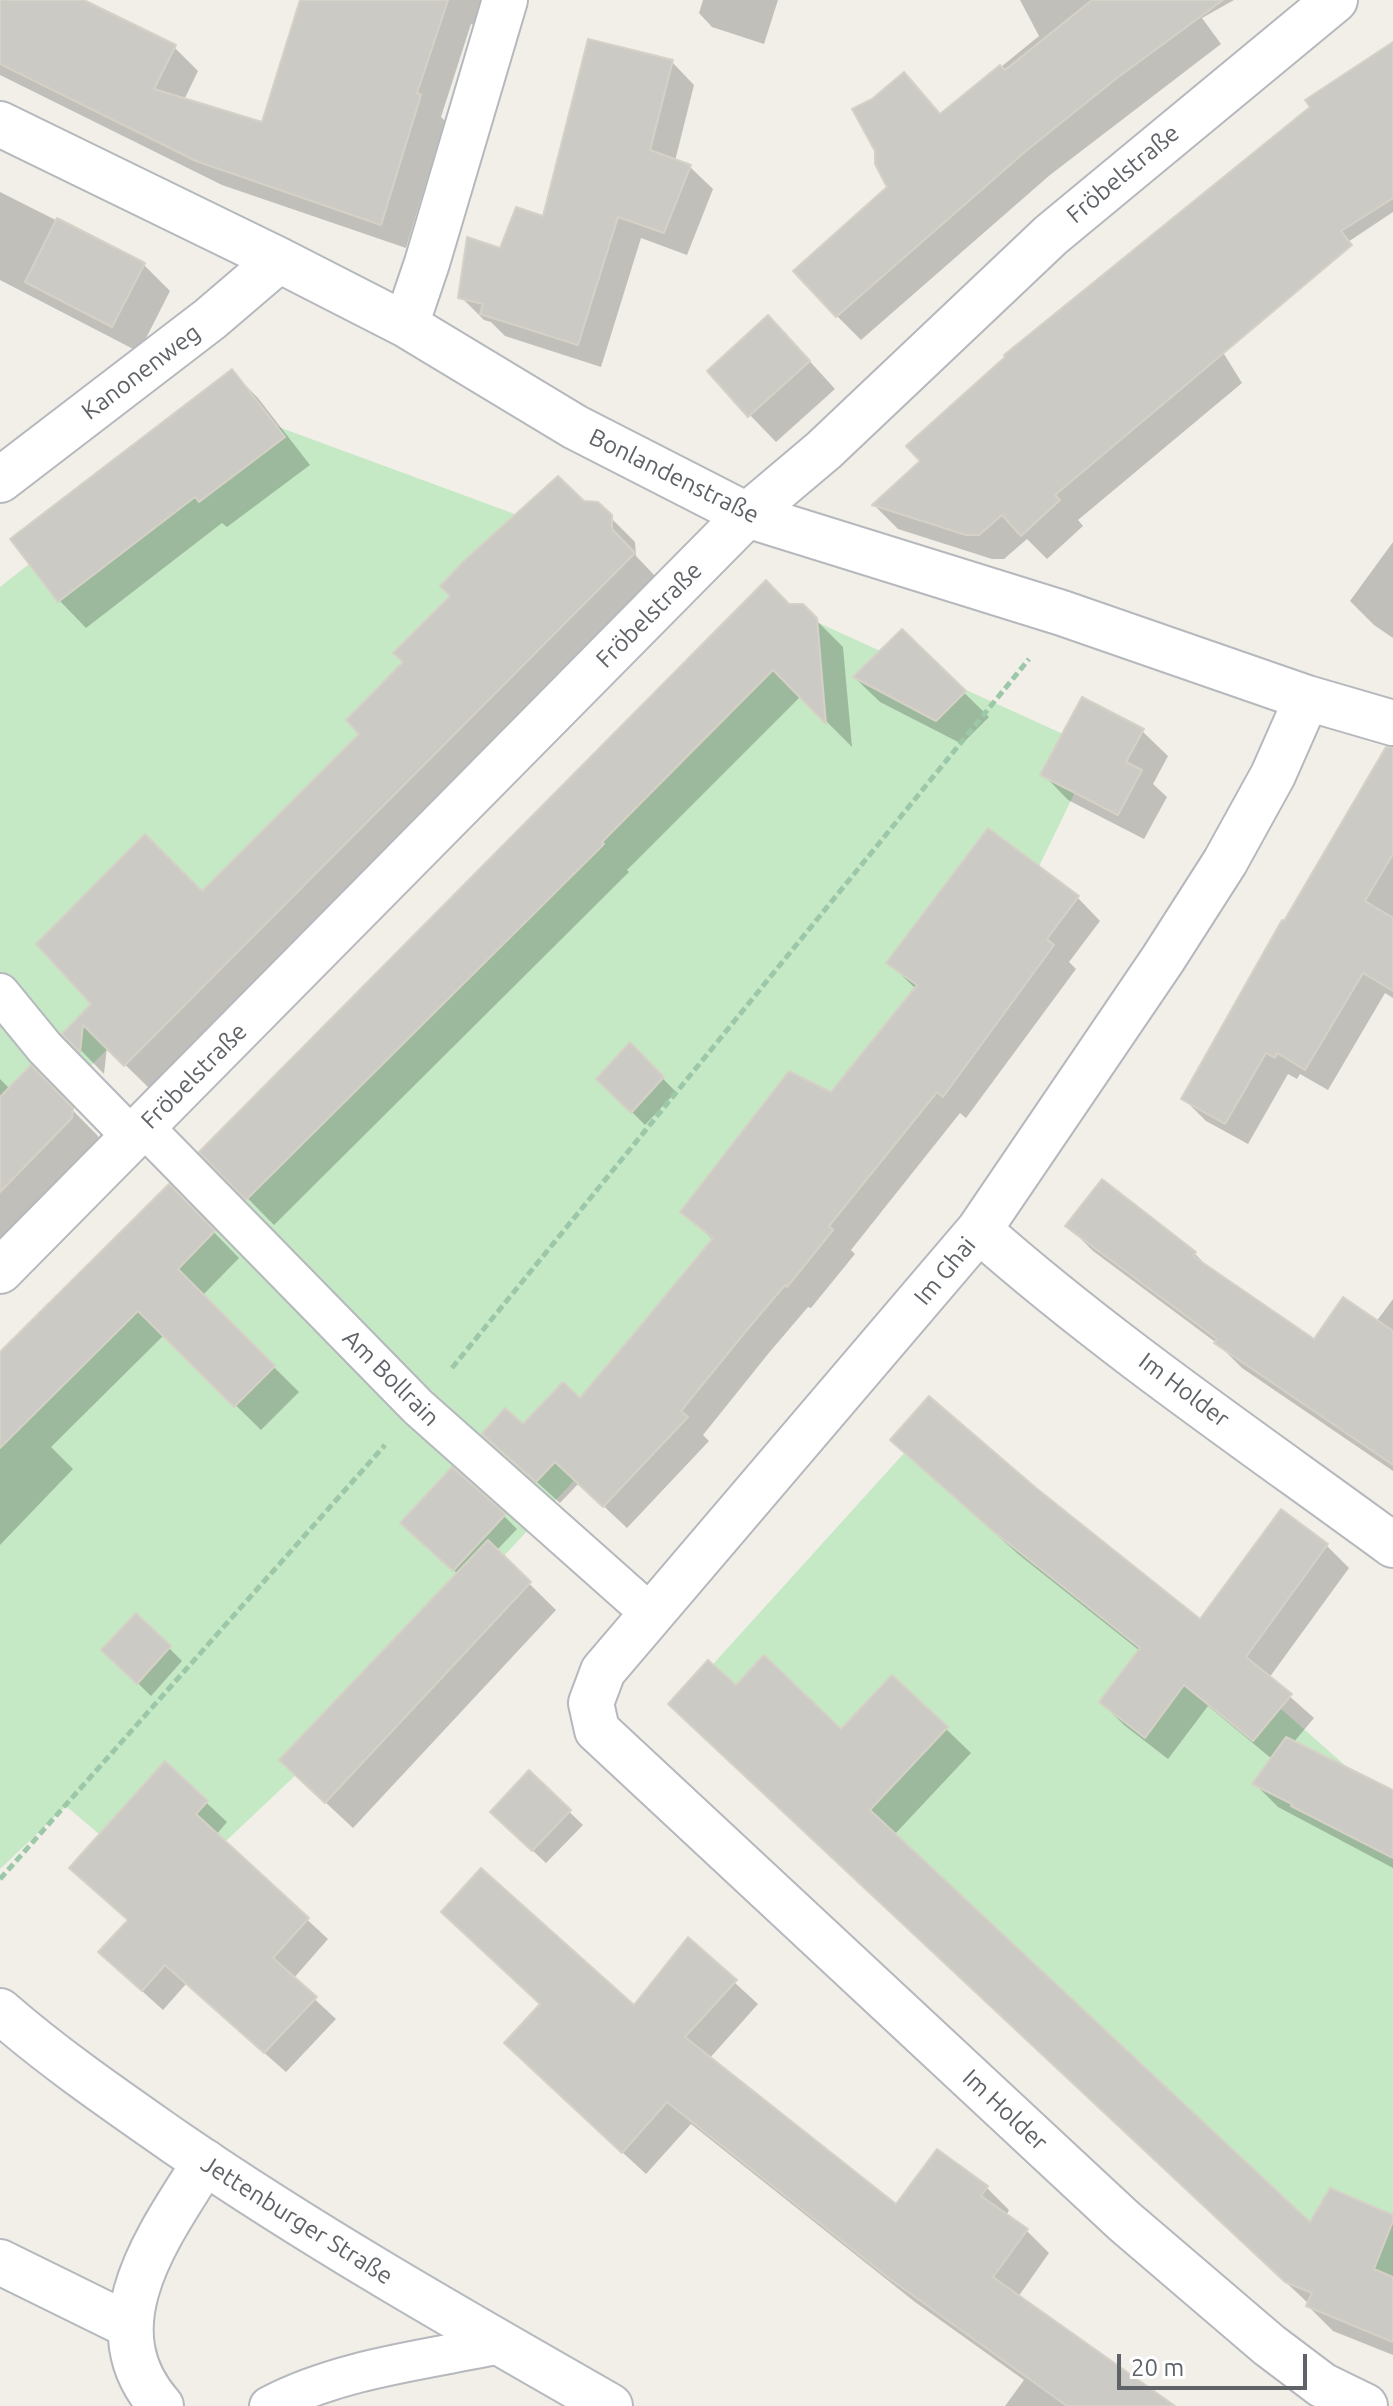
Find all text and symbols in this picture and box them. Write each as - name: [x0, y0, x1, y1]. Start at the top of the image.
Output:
- street label: Fröbelstraße: [1061, 119, 1185, 229]
- street label: Kanonenweg: [76, 318, 206, 426]
- street label: Bonlandenstraße: [584, 422, 764, 530]
- street label: Fröbelstraße: [590, 556, 708, 674]
- street label: Fröbelstraße: [135, 1017, 253, 1135]
- street label: Im Ghai: [908, 1231, 982, 1311]
- street label: Am Bollrain: [337, 1324, 445, 1432]
- street label: Im Holder: [1133, 1347, 1235, 1433]
- street label: Im Holder: [956, 2063, 1054, 2157]
- street label: Jettenburger Straße: [196, 2149, 398, 2291]
- scale bar: [1121, 2338, 1311, 2388]
- text: 20 m: [1131, 2354, 1184, 2381]

